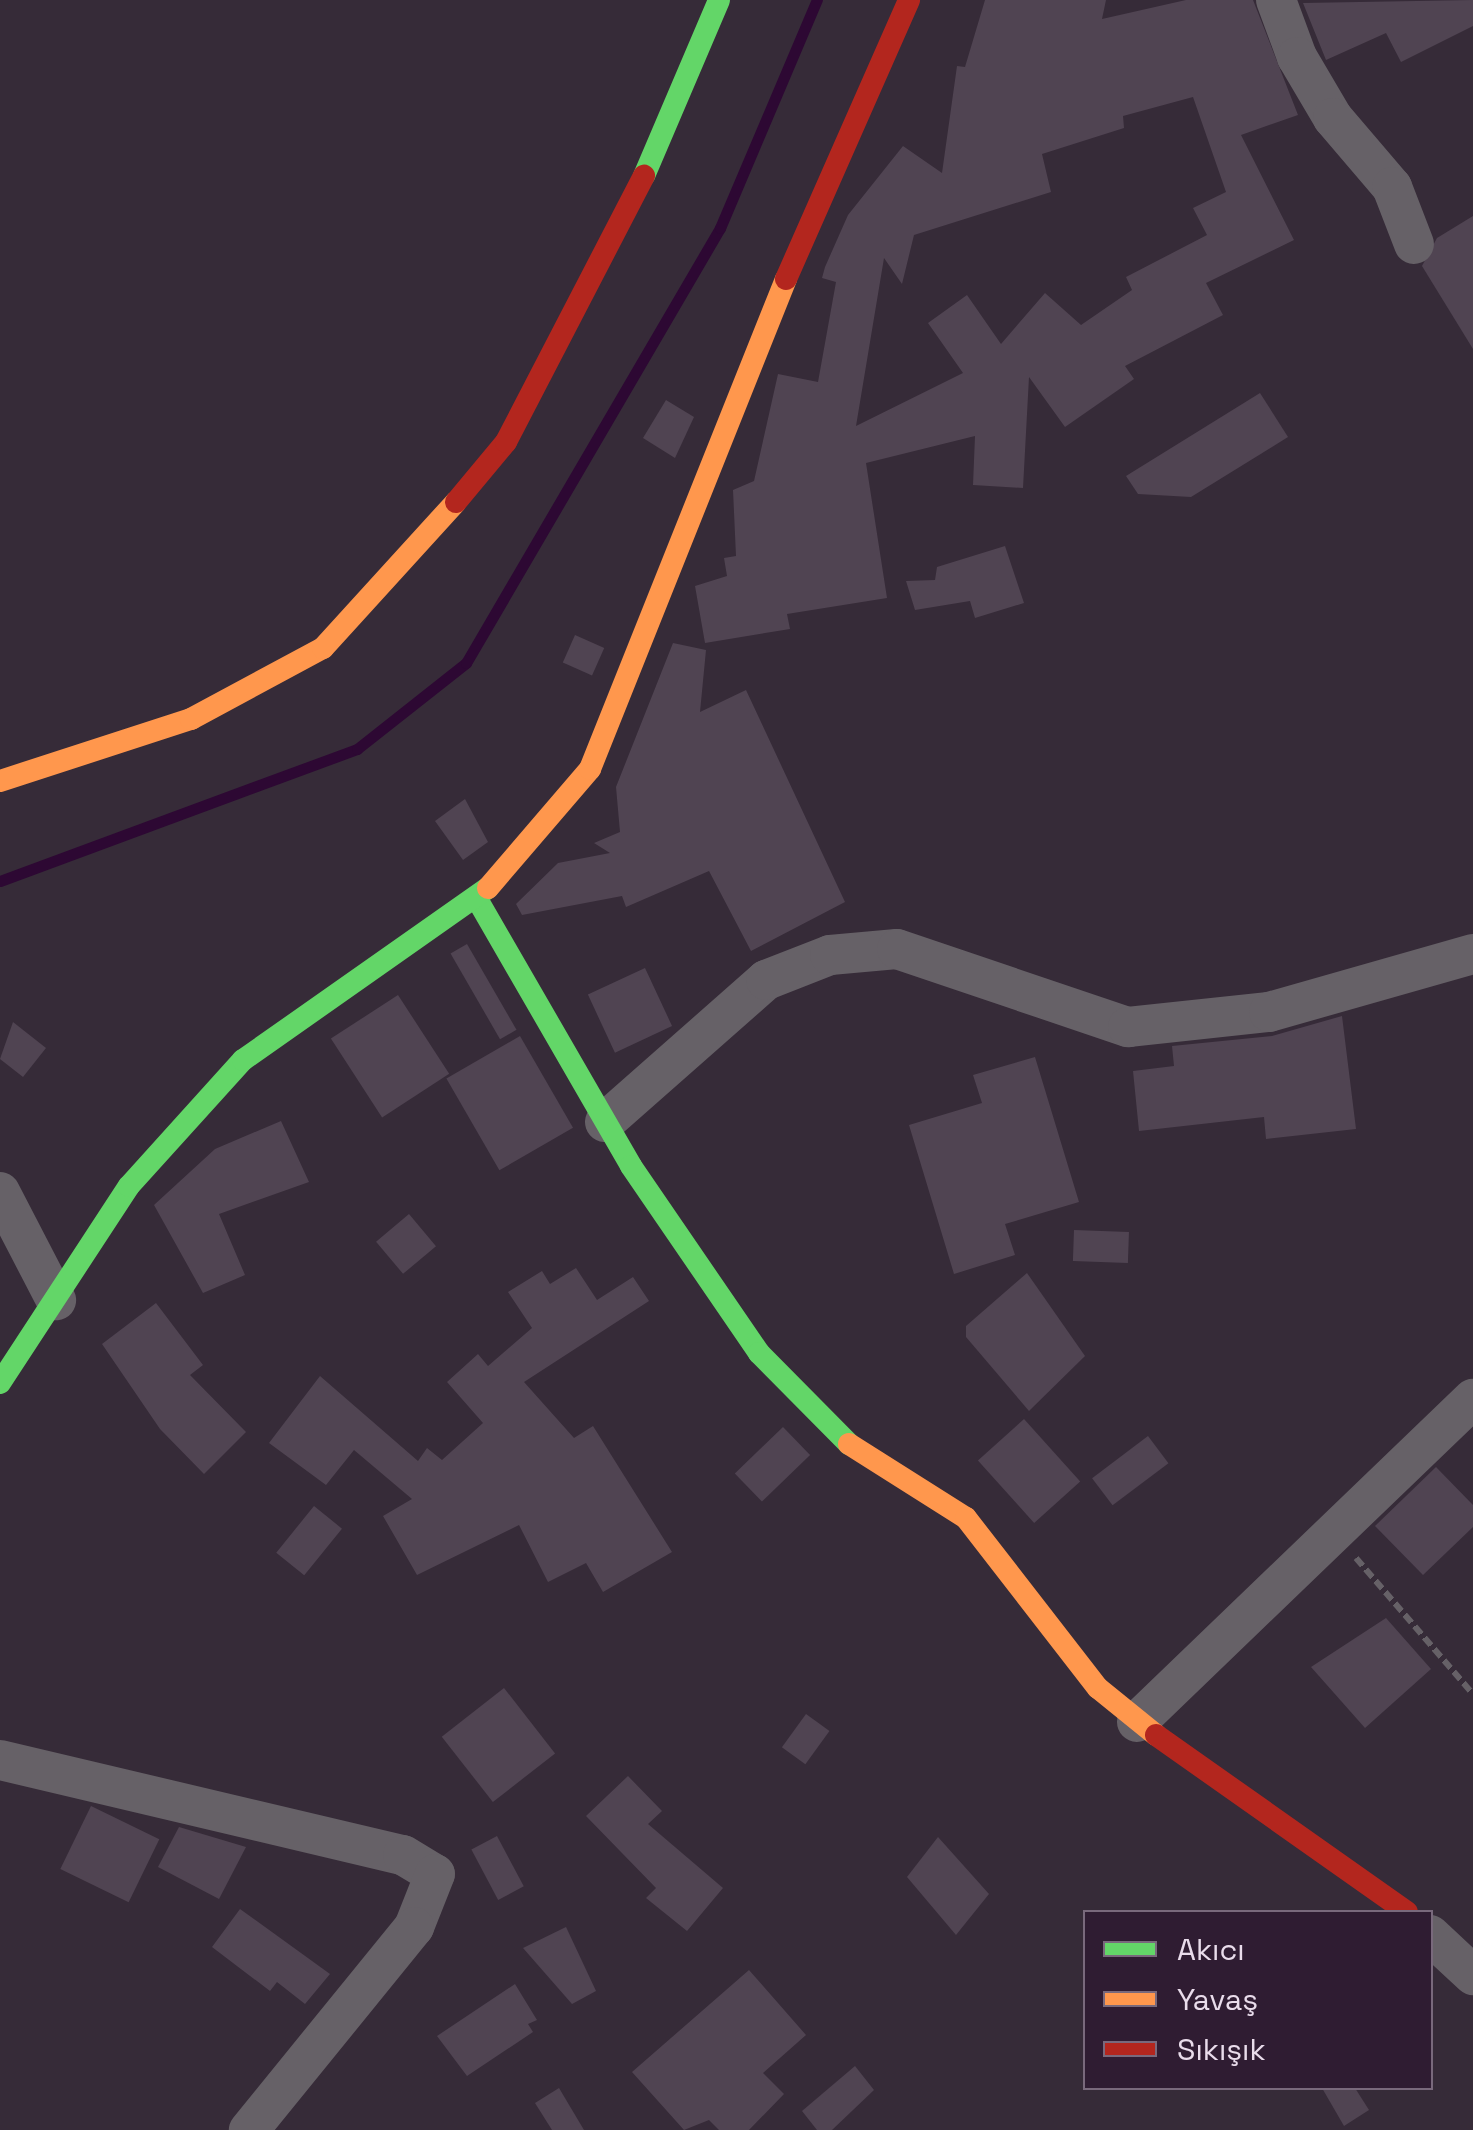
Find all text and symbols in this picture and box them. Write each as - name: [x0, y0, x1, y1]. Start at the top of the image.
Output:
- legend: [1083, 1910, 1433, 2090]
- text: Akıcı: [1177, 1930, 1245, 1969]
- text: Yavaş: [1177, 1980, 1258, 2019]
- text: Sıkışık: [1177, 2030, 1266, 2069]

